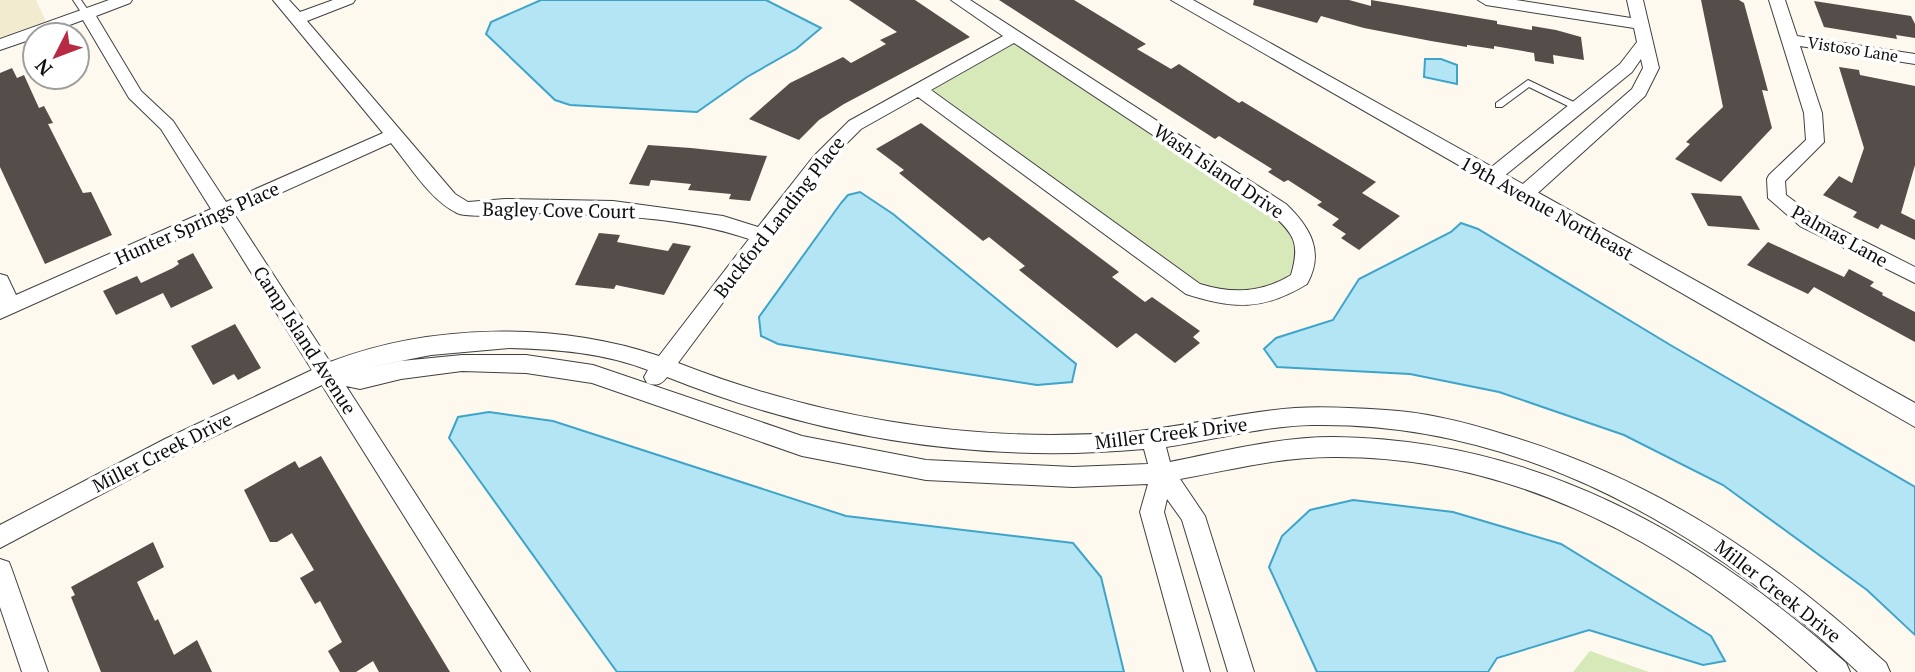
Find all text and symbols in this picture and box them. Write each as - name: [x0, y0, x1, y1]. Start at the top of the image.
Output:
- north arrow: [21, 21, 91, 91]
- street label: Vistoso Lane: [1806, 31, 1900, 67]
- text: N: [28, 54, 57, 81]
- street label: Wash Island Drive: [1149, 118, 1289, 223]
- street label: Buckford Landing Place: [708, 131, 850, 303]
- street label: 19th Avenue Northeast: [1456, 150, 1638, 265]
- street label: Hunter Springs Place: [111, 175, 283, 270]
- street label: Bagley Cove Court: [482, 196, 636, 223]
- street label: Palmas Lane: [1788, 199, 1893, 272]
- street label: Camp Island Avenue: [248, 261, 363, 419]
- street label: Miller Creek Drive: [88, 406, 236, 498]
- street label: Miller Creek Drive: [1093, 411, 1249, 454]
- street label: Miller Creek Drive: [1710, 534, 1846, 648]

